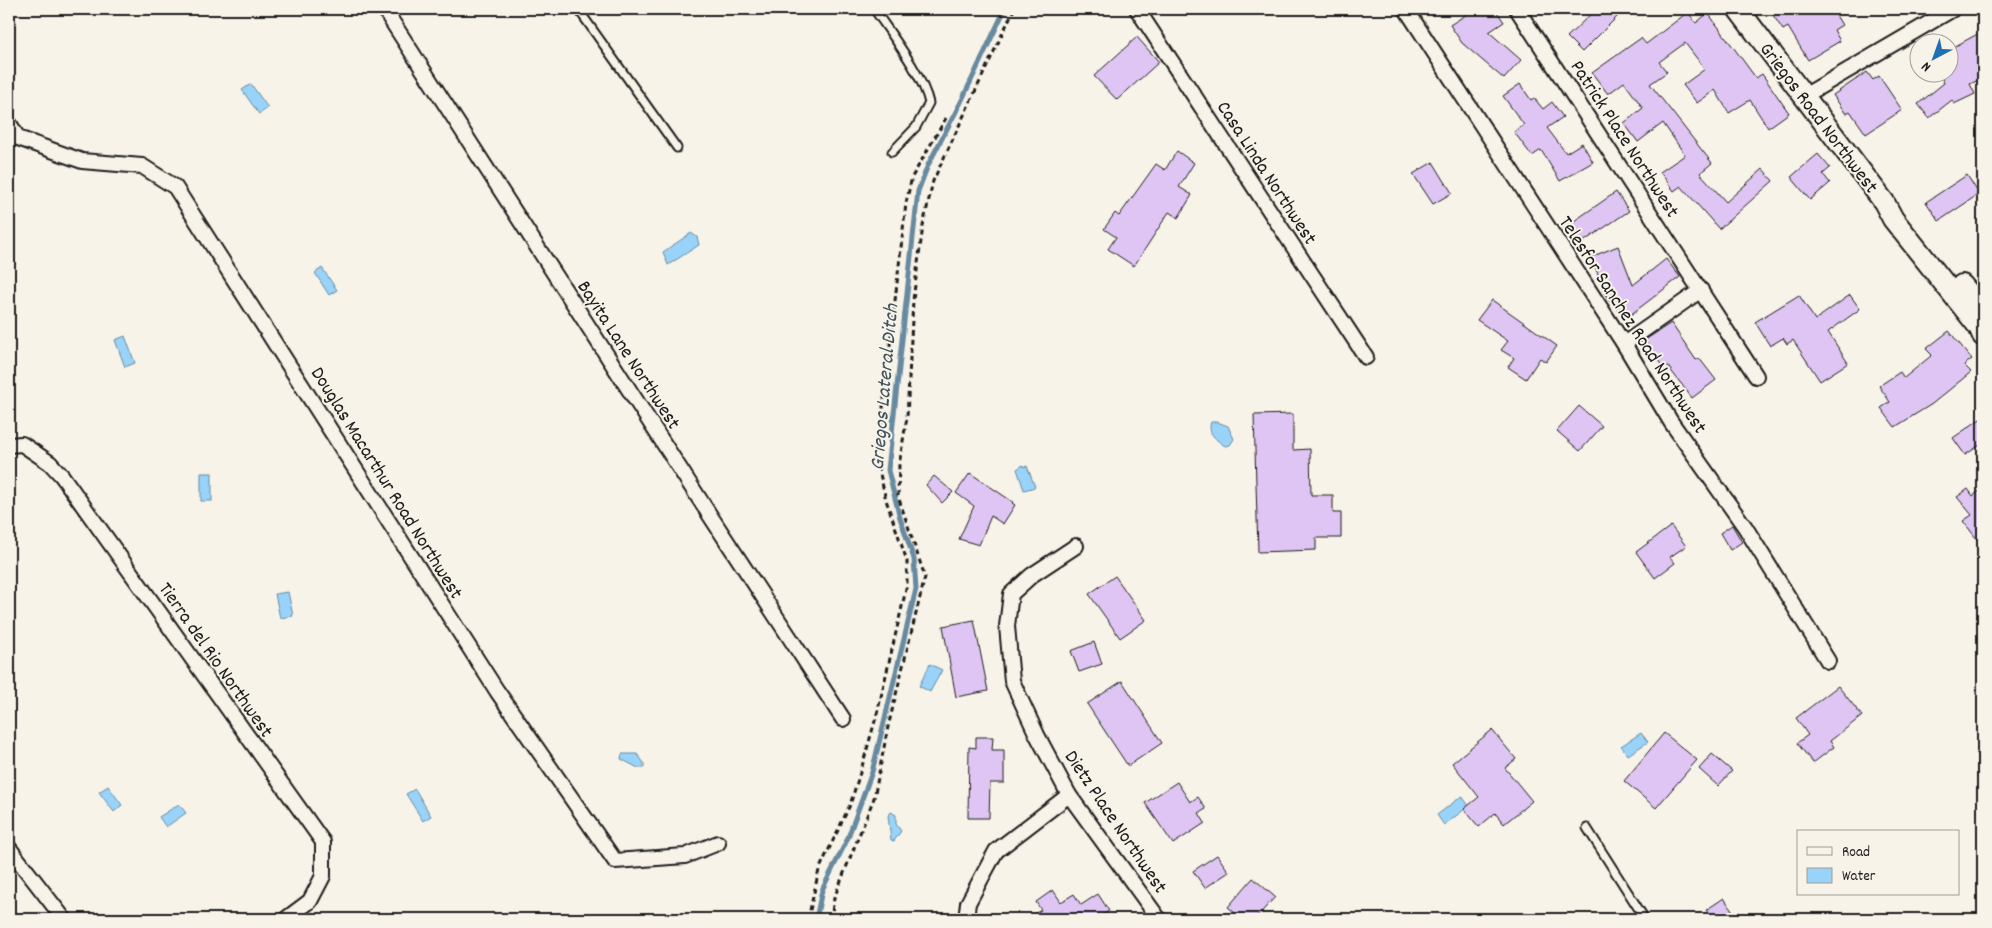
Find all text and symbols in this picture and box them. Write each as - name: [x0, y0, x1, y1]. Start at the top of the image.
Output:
- north arrow: [1910, 32, 1960, 82]
- street label: Griegos Road Northwest: [1751, 37, 1884, 200]
- street label: Patrick Place Northwest: [1562, 55, 1685, 224]
- text: N: [1918, 56, 1936, 76]
- street label: Casa Linda Northwest: [1208, 96, 1323, 251]
- street label: Telesfor Sanchez Road Northwest: [1550, 211, 1713, 440]
- street label: Bayita Lane Northwest: [569, 276, 686, 436]
- water label: Griegos Lateral Ditch: [864, 301, 908, 472]
- street label: Douglas Macarthur Road Northwest: [302, 362, 469, 605]
- street label: Tierra del Rio Northwest: [150, 577, 279, 744]
- street label: Dietz Place Northwest: [1056, 746, 1173, 900]
- legend: [1797, 830, 1960, 896]
- text: Road: [1842, 842, 1870, 864]
- text: Water: [1842, 866, 1876, 888]

